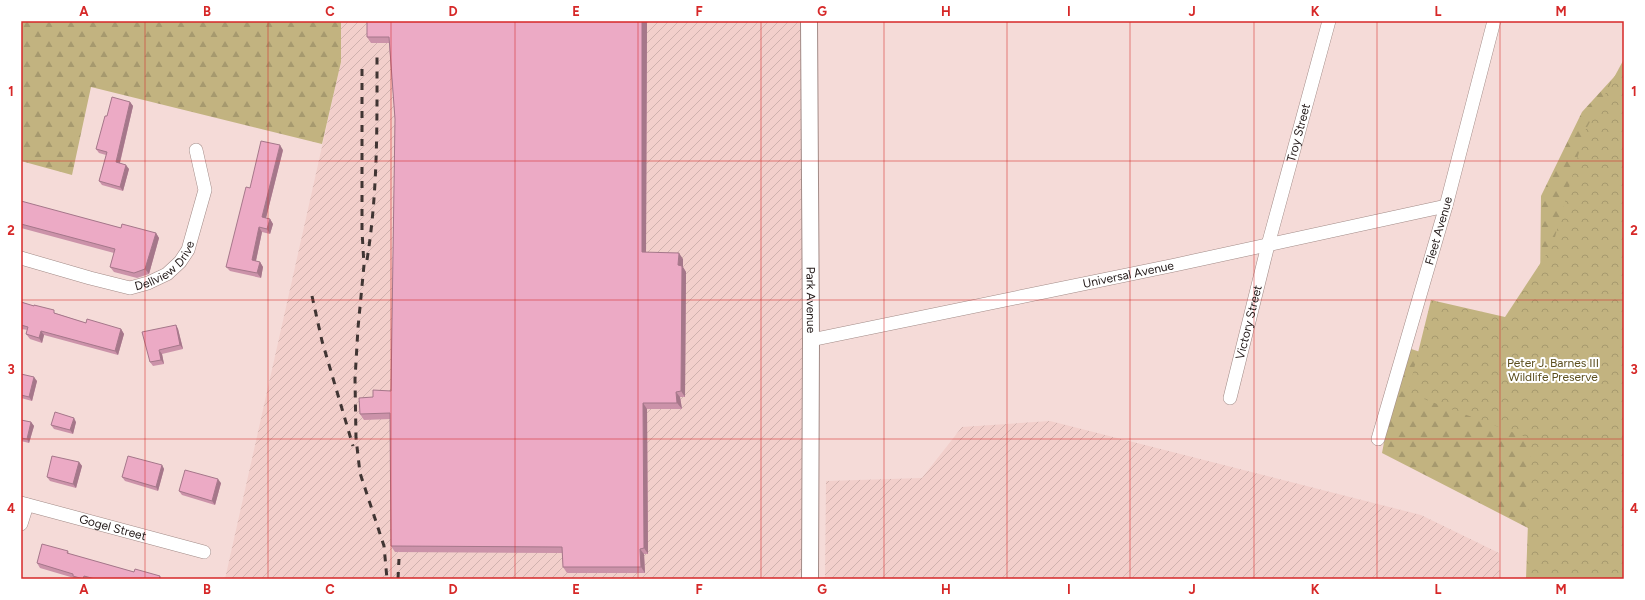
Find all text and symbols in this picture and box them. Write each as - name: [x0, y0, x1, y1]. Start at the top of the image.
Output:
- text: A: [79, 4, 89, 19]
- text: B: [203, 4, 211, 19]
- text: C: [325, 4, 335, 19]
- text: D: [448, 4, 458, 19]
- text: E: [572, 4, 580, 19]
- text: F: [695, 4, 703, 19]
- text: G: [817, 4, 827, 19]
- text: H: [941, 4, 951, 19]
- text: I: [1067, 4, 1071, 19]
- text: J: [1188, 4, 1196, 19]
- text: K: [1311, 4, 1320, 19]
- text: L: [1435, 4, 1442, 19]
- text: M: [1555, 4, 1567, 19]
- text: 1: [8, 84, 14, 99]
- text: 1: [1631, 84, 1637, 99]
- street label: Troy Street: [1284, 102, 1313, 163]
- street label: Fleet Avenue: [1422, 195, 1455, 266]
- text: 2: [7, 223, 15, 238]
- text: 2: [1630, 223, 1638, 238]
- street label: Dellview Drive: [133, 239, 197, 293]
- street label: Universal Avenue: [1082, 258, 1176, 291]
- street label: Park Avenue: [804, 267, 818, 334]
- street label: Victory Street: [1233, 283, 1265, 361]
- park label: Peter J. Barnes III Wildlife Preserve: [1507, 356, 1599, 384]
- text: 3: [7, 362, 15, 377]
- text: 3: [1630, 362, 1638, 377]
- text: 4: [7, 501, 15, 516]
- text: 4: [1630, 501, 1638, 516]
- street label: Gogel Street: [78, 512, 148, 543]
- text: A: [79, 582, 89, 597]
- text: B: [203, 582, 211, 597]
- text: C: [325, 582, 335, 597]
- text: D: [448, 582, 458, 597]
- text: E: [572, 582, 580, 597]
- text: F: [695, 582, 703, 597]
- text: G: [817, 582, 827, 597]
- text: H: [941, 582, 951, 597]
- text: I: [1067, 582, 1071, 597]
- text: J: [1188, 582, 1196, 597]
- text: K: [1311, 582, 1320, 597]
- text: L: [1435, 582, 1442, 597]
- text: M: [1555, 582, 1567, 597]

